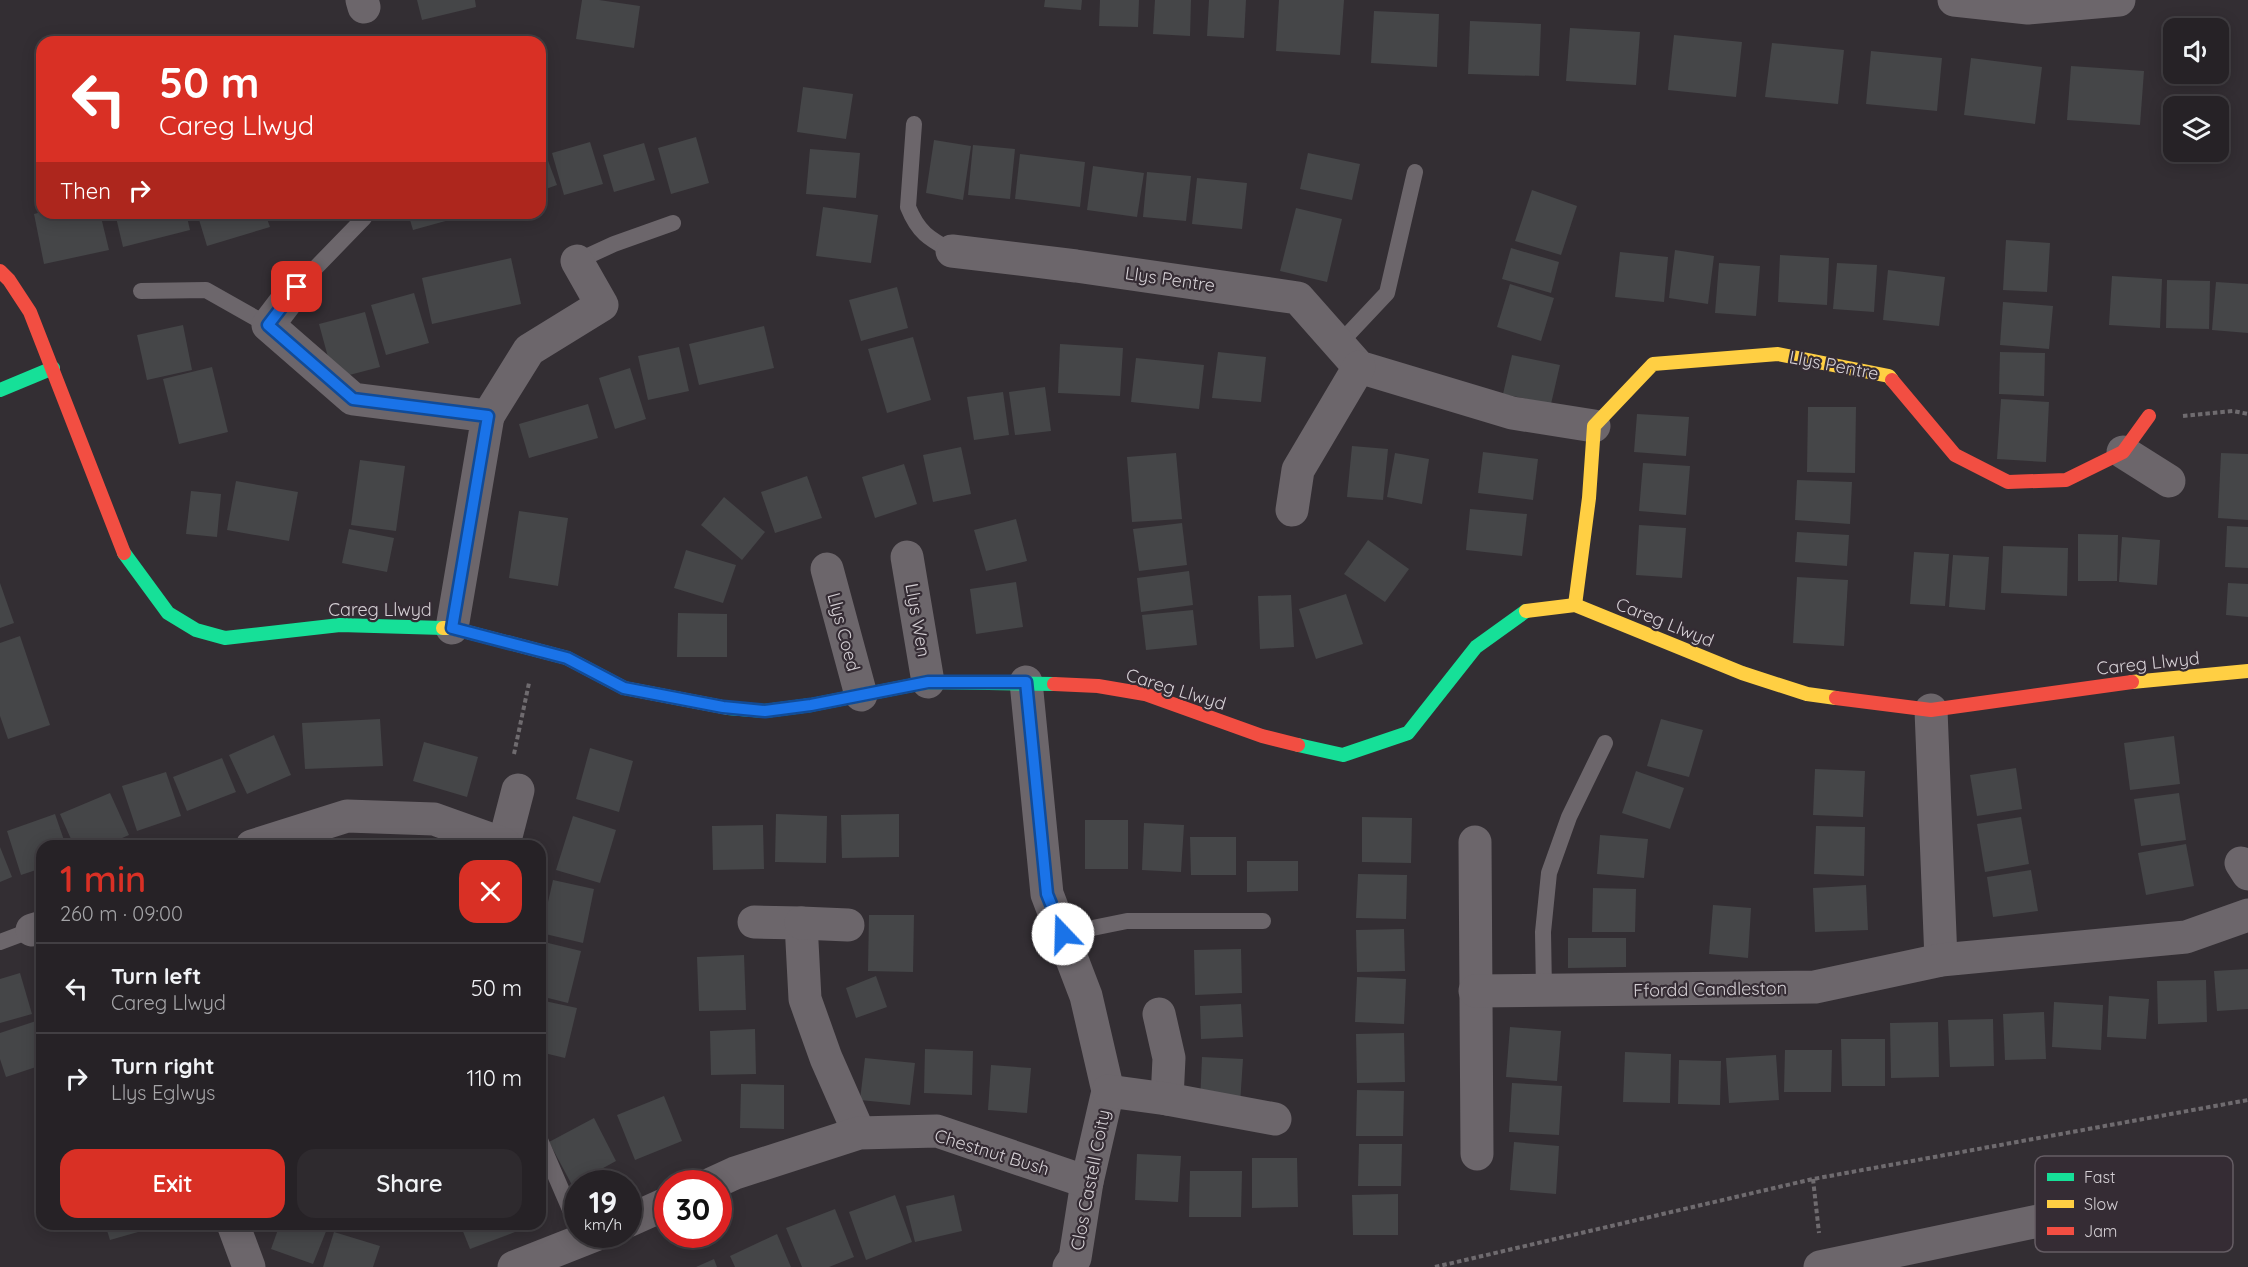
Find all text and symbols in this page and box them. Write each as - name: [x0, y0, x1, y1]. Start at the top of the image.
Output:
- map controls: [2163, 18, 2229, 162]
- button: sound: [2163, 18, 2229, 84]
- text: 50 m: [159, 56, 259, 109]
- icon: left: [60, 60, 138, 138]
- button: layers: [2163, 96, 2229, 162]
- text: Careg Llwyd: [159, 108, 314, 142]
- icon: right: [123, 174, 156, 207]
- text: Then: [60, 177, 111, 205]
- pin: [271, 261, 322, 312]
- street label: Llys Pentre: [1123, 261, 1217, 297]
- icon: arrive: [280, 270, 313, 303]
- street label: Llys Pentre: [1787, 345, 1881, 385]
- street label: Llys Wen: [900, 581, 936, 659]
- street label: Llys Coed: [822, 590, 866, 674]
- street label: Careg Llwyd: [1613, 592, 1717, 652]
- street label: Careg Llwyd: [328, 598, 432, 621]
- street label: Careg Llwyd: [2095, 646, 2201, 680]
- street label: Careg Llwyd: [1123, 663, 1229, 715]
- text: 1 min: [60, 856, 146, 901]
- button: close: [459, 860, 522, 923]
- text: 260 m · 09:00: [60, 901, 183, 926]
- position arrow: [1031, 902, 1095, 966]
- text: Turn left: [111, 962, 201, 990]
- icon: left: [60, 972, 93, 1005]
- text: 50 m: [471, 974, 522, 1002]
- street label: Ffordd Candleston: [1633, 976, 1787, 1002]
- text: Careg Llwyd: [111, 990, 226, 1015]
- text: Turn right: [111, 1052, 215, 1080]
- icon: right: [60, 1062, 93, 1095]
- text: 110 m: [467, 1064, 522, 1092]
- text: Llys Eglwys: [111, 1080, 215, 1105]
- street label: Clos Castell Coity: [1065, 1108, 1115, 1252]
- street label: Chestnut Bush: [932, 1124, 1052, 1180]
- button: Exit: [60, 1149, 285, 1218]
- button: Share: [297, 1149, 522, 1218]
- legend: [2035, 1156, 2233, 1252]
- text: Fast: [2084, 1167, 2115, 1187]
- speed limit sign: 30: [654, 1170, 732, 1248]
- text: 19: [589, 1183, 617, 1221]
- text: Slow: [2084, 1194, 2118, 1214]
- text: km/h: [584, 1215, 622, 1234]
- text: Jam: [2084, 1221, 2117, 1241]

